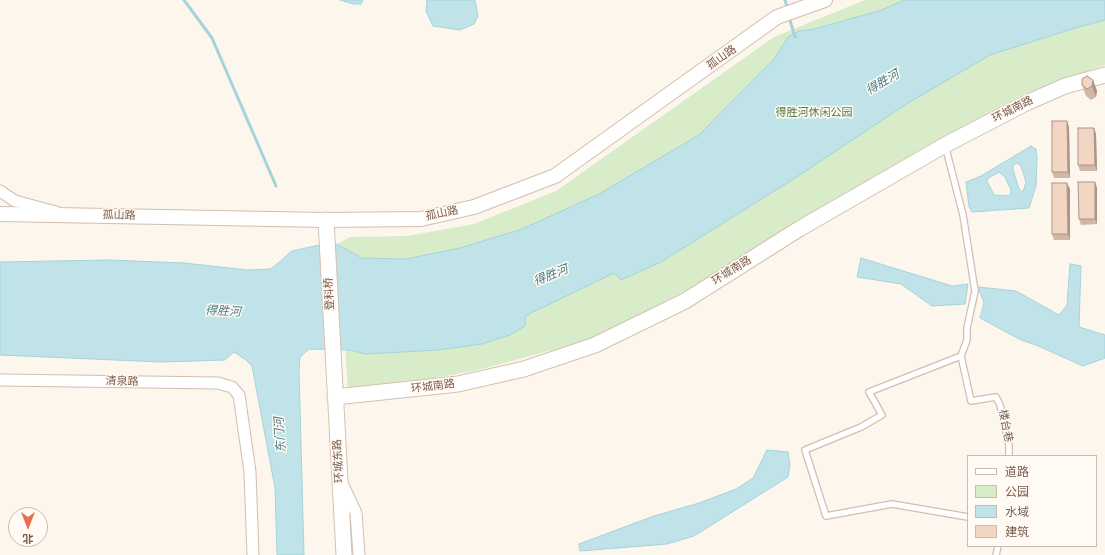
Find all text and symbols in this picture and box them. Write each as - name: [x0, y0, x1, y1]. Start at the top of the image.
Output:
- street label: 孤山路: [705, 43, 739, 73]
- water label: 得胜河: [864, 68, 902, 98]
- street label: 环城南路: [990, 94, 1036, 126]
- park label: 得胜河休闲公园: [776, 106, 852, 120]
- street label: 孤山路: [424, 204, 460, 224]
- street label: 孤山路: [102, 209, 136, 223]
- street label: 环城南路: [710, 254, 754, 288]
- water label: 得胜河: [532, 263, 570, 289]
- street label: 登科桥: [323, 277, 337, 311]
- water label: 得胜河: [205, 304, 241, 320]
- street label: 清泉路: [105, 375, 139, 389]
- street label: 环城南路: [410, 378, 456, 396]
- street label: 楼台巷: [995, 409, 1015, 443]
- water label: 东门河: [273, 417, 289, 453]
- street label: 环城东路: [331, 439, 347, 483]
- legend: [967, 455, 1097, 547]
- text: 道路: [1005, 464, 1029, 480]
- text: 公园: [1005, 484, 1029, 500]
- text: 水域: [1005, 504, 1029, 520]
- north arrow: [8, 507, 48, 547]
- text: 建筑: [1005, 524, 1029, 540]
- text: 北: [23, 531, 34, 546]

